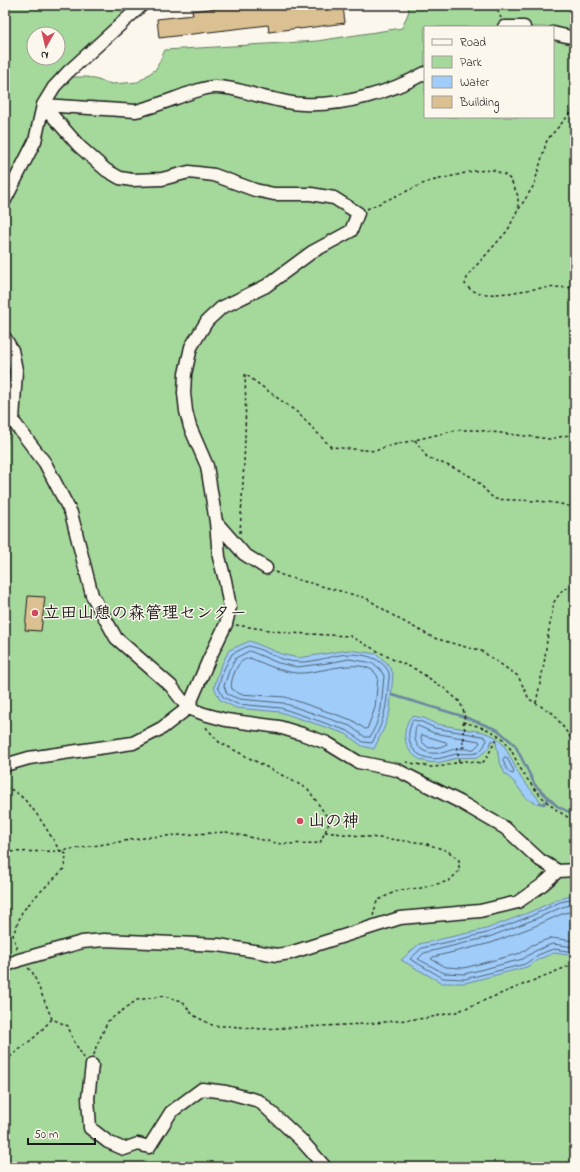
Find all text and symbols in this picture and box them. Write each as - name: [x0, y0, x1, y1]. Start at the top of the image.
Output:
- north arrow: [26, 26, 66, 66]
- legend: [424, 26, 554, 118]
- text: Road: [460, 34, 486, 52]
- text: N: [40, 46, 50, 63]
- text: Park: [460, 54, 482, 72]
- text: Water: [460, 74, 489, 92]
- text: Building: [459, 94, 499, 113]
- place label: 立田山憩の森管理センター: [43, 601, 247, 626]
- marker: 立田山憩の森管理センター: [30, 608, 40, 618]
- place label: 山の神: [308, 809, 359, 834]
- marker: 山の神: [295, 816, 305, 826]
- scale bar: [28, 1120, 95, 1146]
- text: 50 m: [34, 1126, 58, 1144]

